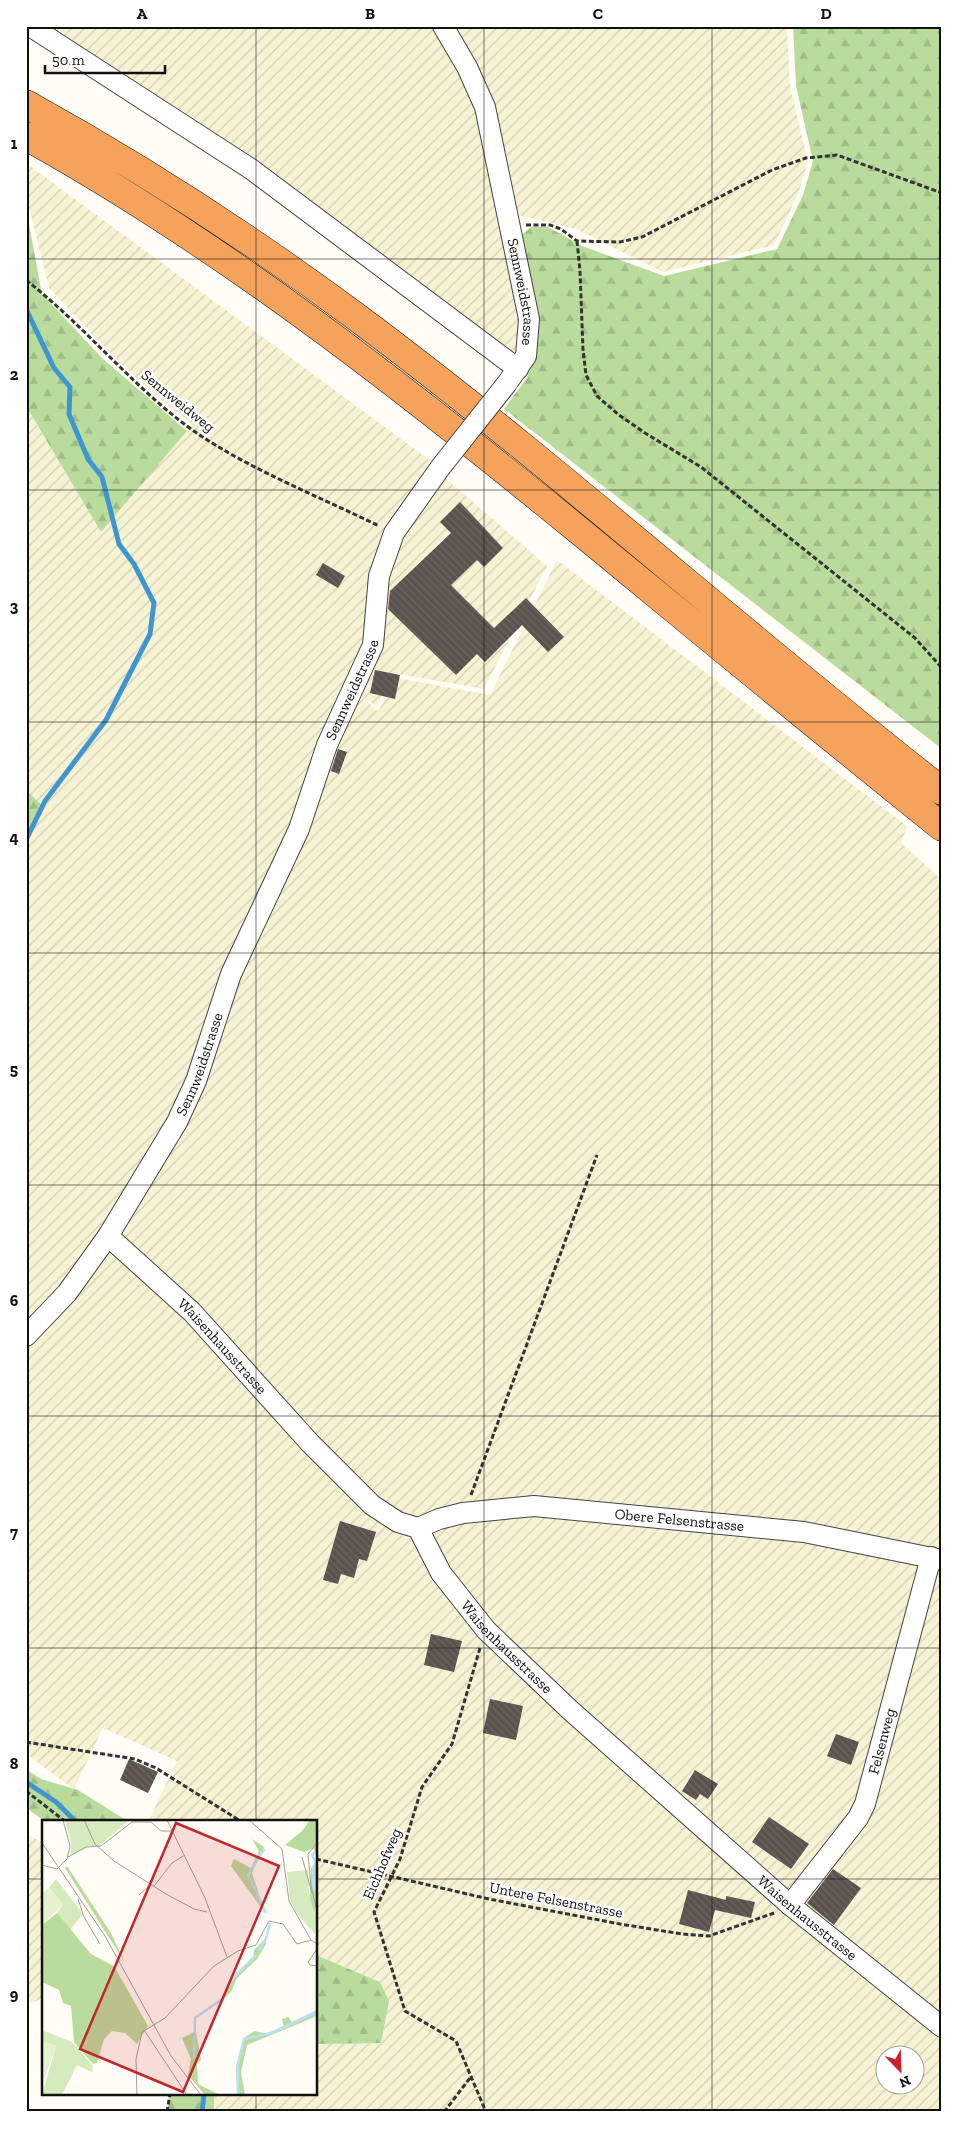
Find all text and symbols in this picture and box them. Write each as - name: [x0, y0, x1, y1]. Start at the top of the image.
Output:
- text: A: [137, 4, 148, 23]
- text: B: [365, 4, 375, 23]
- text: C: [593, 4, 603, 23]
- text: D: [820, 4, 832, 23]
- scale bar: [45, 42, 165, 74]
- text: 50 m: [52, 51, 85, 69]
- text: 1: [11, 134, 18, 153]
- street label: Sennweidstrasse: [503, 237, 538, 346]
- text: 2: [10, 365, 19, 384]
- street label: Sennweidweg: [138, 366, 218, 436]
- text: 3: [10, 597, 19, 616]
- street label: Sennweidstrasse: [321, 639, 382, 743]
- text: 4: [9, 828, 19, 847]
- street label: Sennweidstrasse: [172, 1010, 227, 1119]
- text: 5: [10, 1060, 18, 1079]
- text: 6: [10, 1291, 19, 1310]
- street label: Waisenhausstrasse: [174, 1295, 271, 1398]
- street label: Obere Felsenstrasse: [614, 1505, 745, 1535]
- text: 7: [10, 1523, 18, 1542]
- street label: Waisenhausstrasse: [457, 1597, 556, 1698]
- street label: Felsenweg: [864, 1706, 899, 1776]
- text: 8: [10, 1754, 19, 1773]
- inset map: [42, 1820, 318, 2096]
- street label: Eichhofweg: [359, 1826, 405, 1902]
- street label: Waisenhausstrasse: [754, 1872, 861, 1964]
- street label: Untere Felsenstrasse: [488, 1878, 624, 1922]
- text: 9: [10, 1985, 19, 2004]
- north arrow: [876, 2046, 926, 2096]
- text: N: [896, 2072, 913, 2092]

